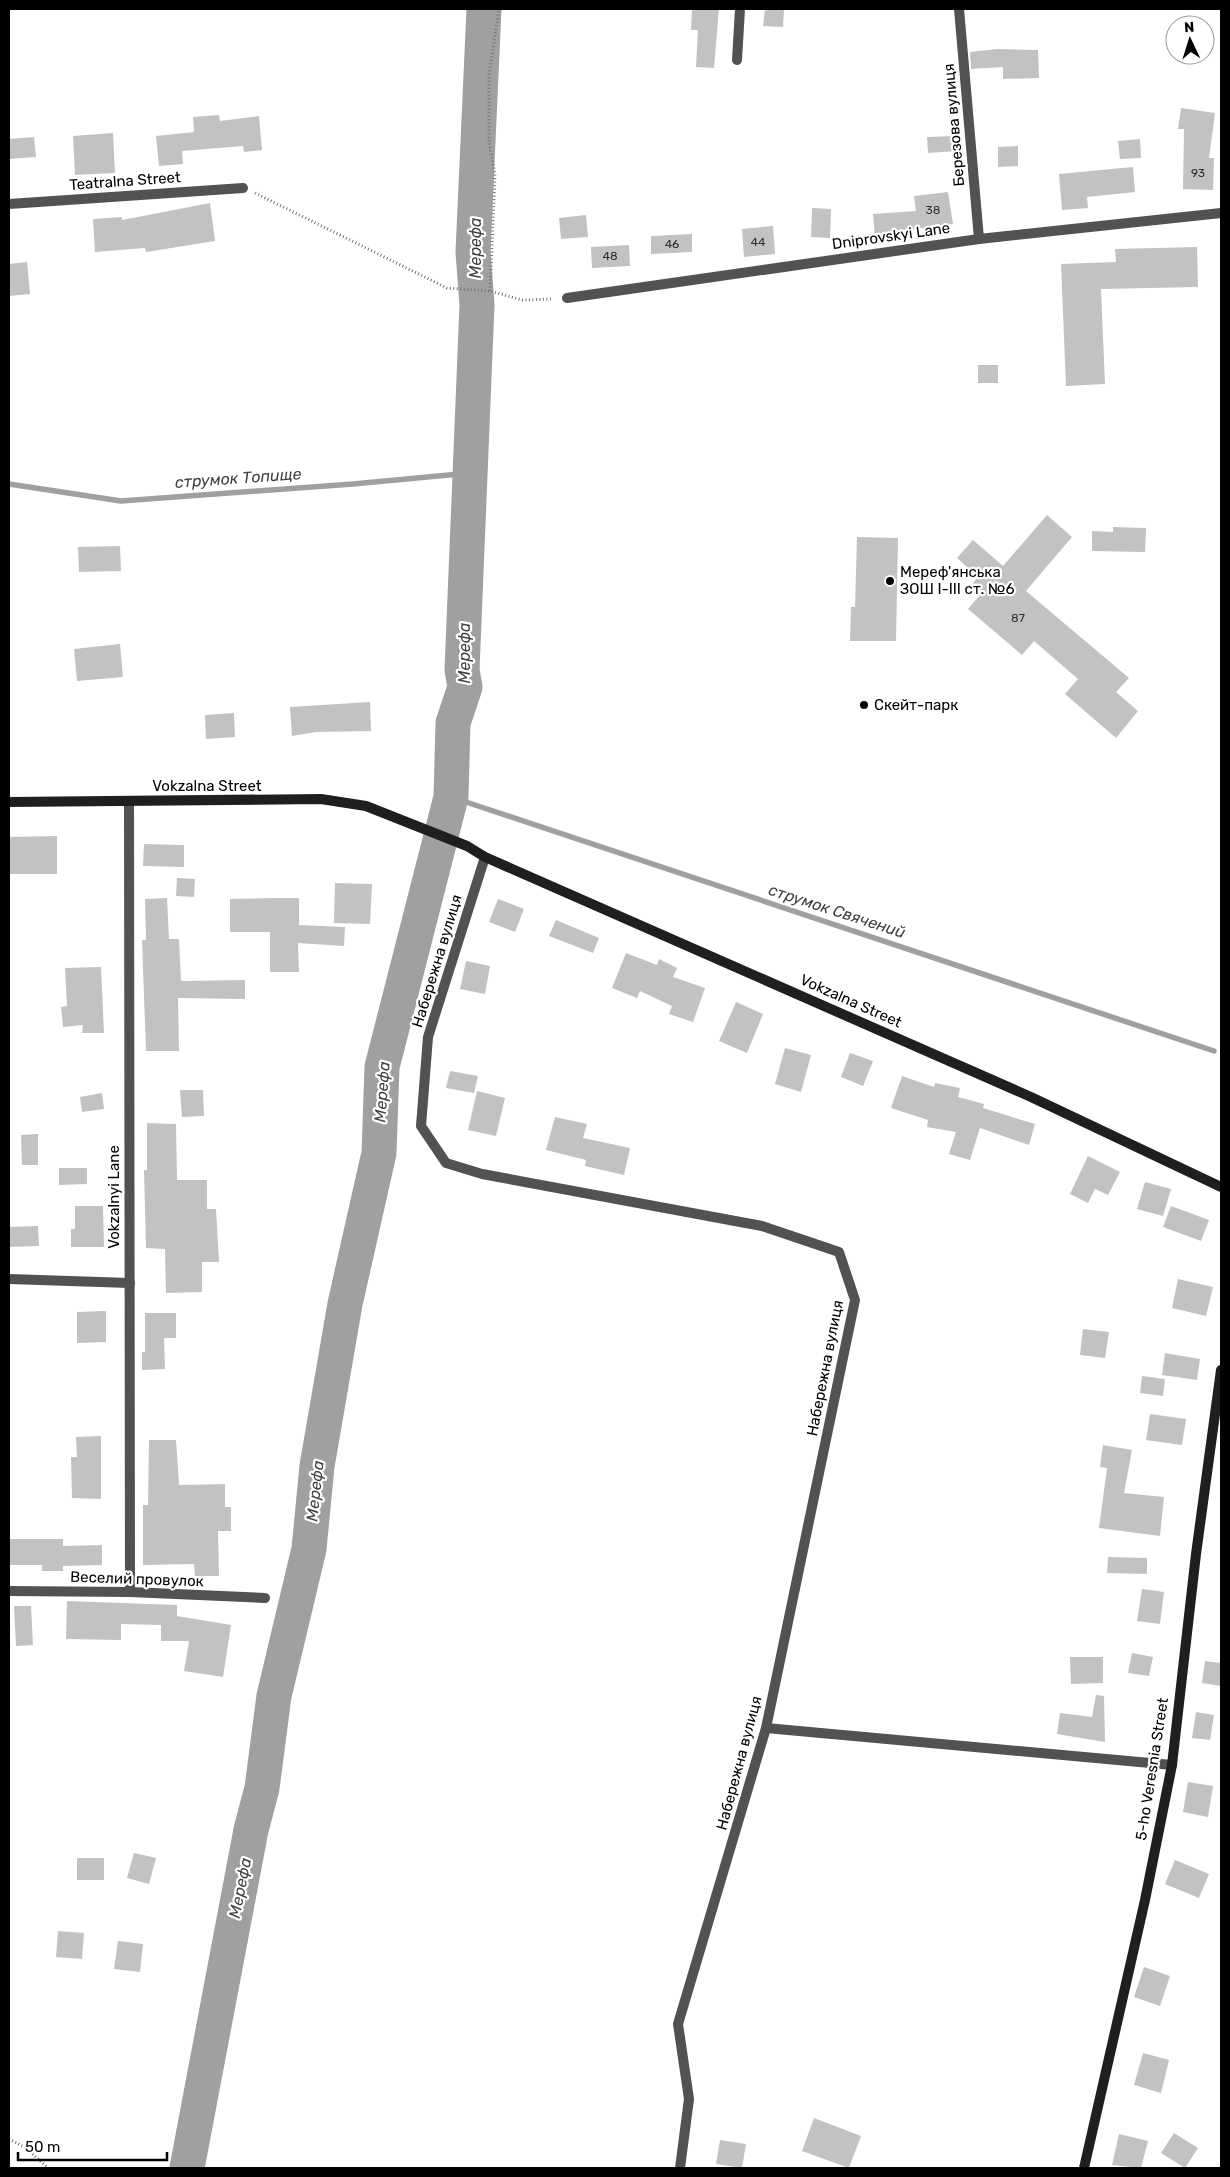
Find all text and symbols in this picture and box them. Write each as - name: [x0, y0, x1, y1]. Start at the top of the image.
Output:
- north arrow: [1165, 15, 1215, 65]
- text: N: [1184, 19, 1195, 36]
- street label: Березова вулиця: [940, 63, 968, 187]
- house number: 93: [1191, 166, 1205, 180]
- street label: Teatralna Street: [69, 168, 181, 194]
- house number: 38: [926, 203, 940, 217]
- water label: Мерефа: [466, 218, 485, 278]
- street label: Dniprovskyi Lane: [831, 219, 951, 253]
- house number: 44: [751, 235, 766, 249]
- house number: 46: [665, 237, 679, 251]
- house number: 48: [602, 249, 618, 263]
- water label: струмок Топище: [174, 464, 302, 492]
- place label: Мереф'янська ЗОШ І-ІІІ ст. №6: [900, 563, 1014, 598]
- marker: Мереф'янська ЗОШ І-ІІІ ст. №6: [884, 575, 896, 587]
- house number: 87: [1011, 611, 1025, 625]
- water label: Мерефа: [455, 623, 474, 683]
- place label: Скейт-парк: [874, 696, 958, 714]
- marker: Скейт-парк: [858, 699, 870, 711]
- street label: Vokzalna Street: [152, 777, 262, 795]
- water label: струмок Свячений: [766, 880, 908, 942]
- street label: Набережна вулиця: [408, 892, 466, 1030]
- street label: Vokzalna Street: [797, 971, 905, 1032]
- water label: Мерефа: [370, 1061, 394, 1123]
- street label: Vokzalnyi Lane: [105, 1145, 123, 1249]
- street label: Набережна вулиця: [803, 1299, 847, 1437]
- water label: Мерефа: [302, 1460, 328, 1522]
- street label: Веселий провулок: [70, 1568, 204, 1590]
- street label: Набережна вулиця: [712, 1694, 766, 1832]
- street label: 5-ho Veresnia Street: [1132, 1696, 1172, 1842]
- water label: Мерефа: [225, 1856, 255, 1920]
- scale bar: [18, 2130, 166, 2162]
- text: 50 m: [25, 2138, 60, 2156]

